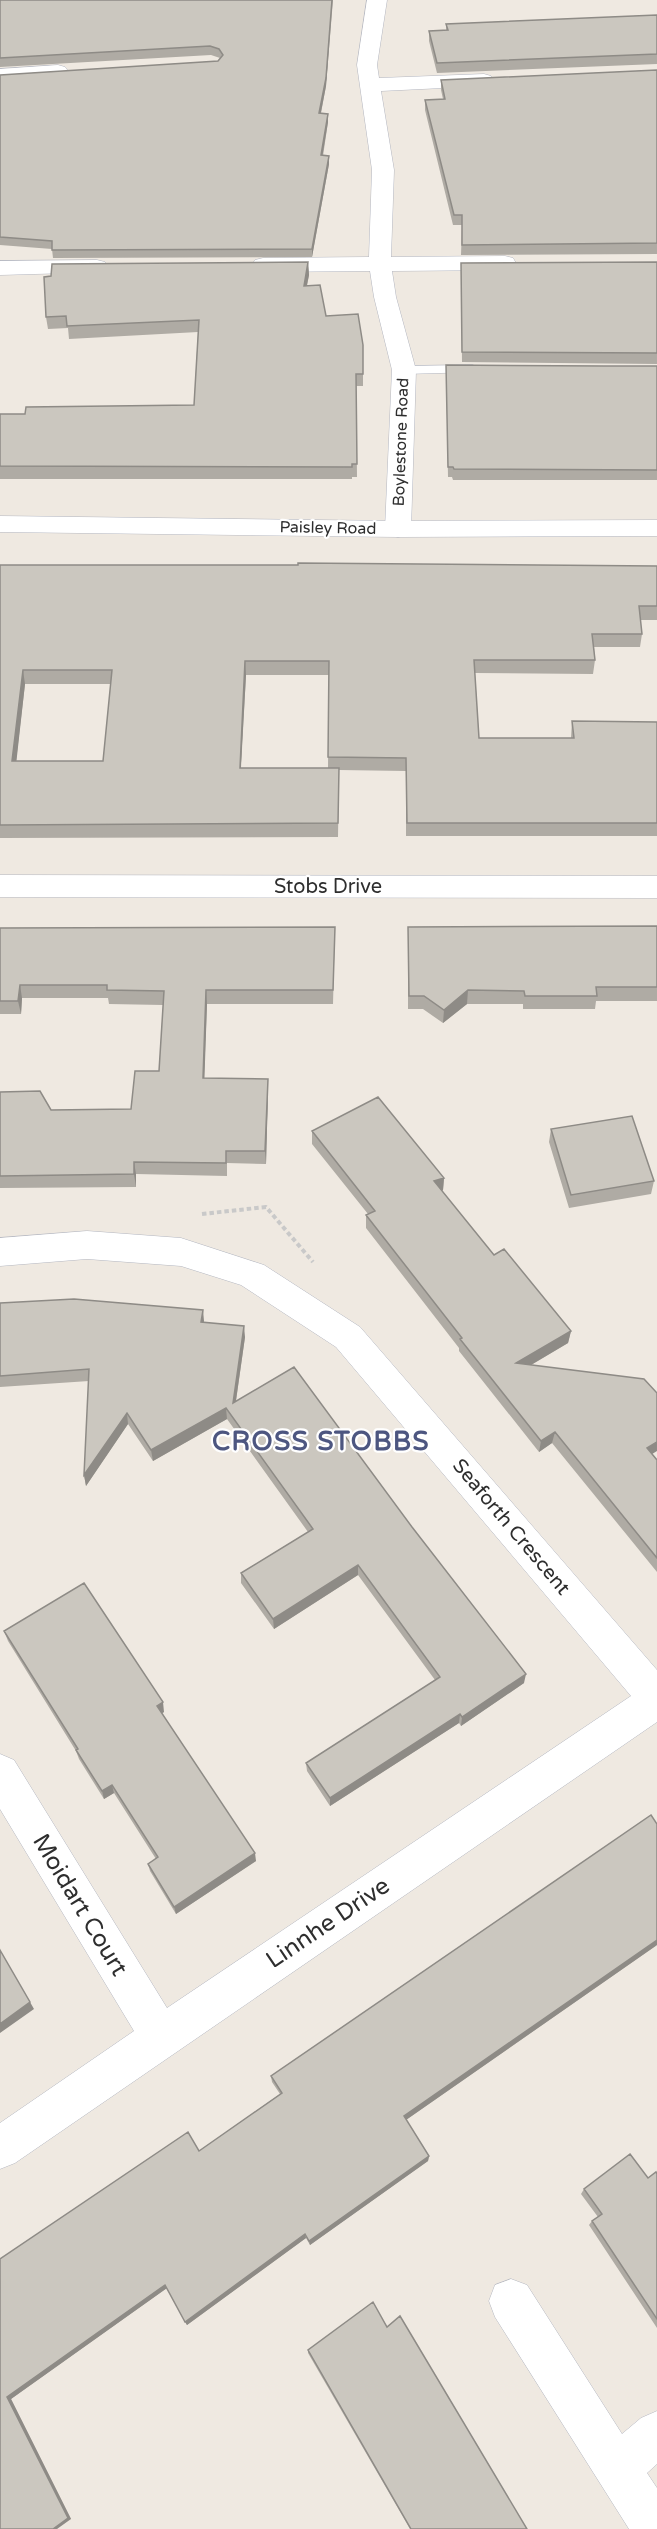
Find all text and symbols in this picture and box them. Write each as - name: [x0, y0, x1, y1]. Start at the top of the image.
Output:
- street label: Boylestone Road: [389, 377, 413, 507]
- street label: Paisley Road: [279, 517, 377, 539]
- street label: Stobs Drive: [274, 875, 382, 899]
- district label: CROSS STOBBS: [212, 1426, 430, 1457]
- street label: Seaforth Crescent: [447, 1454, 575, 1600]
- street label: Moidart Court: [26, 1829, 134, 1981]
- street label: Linnhe Drive: [261, 1871, 395, 1975]

